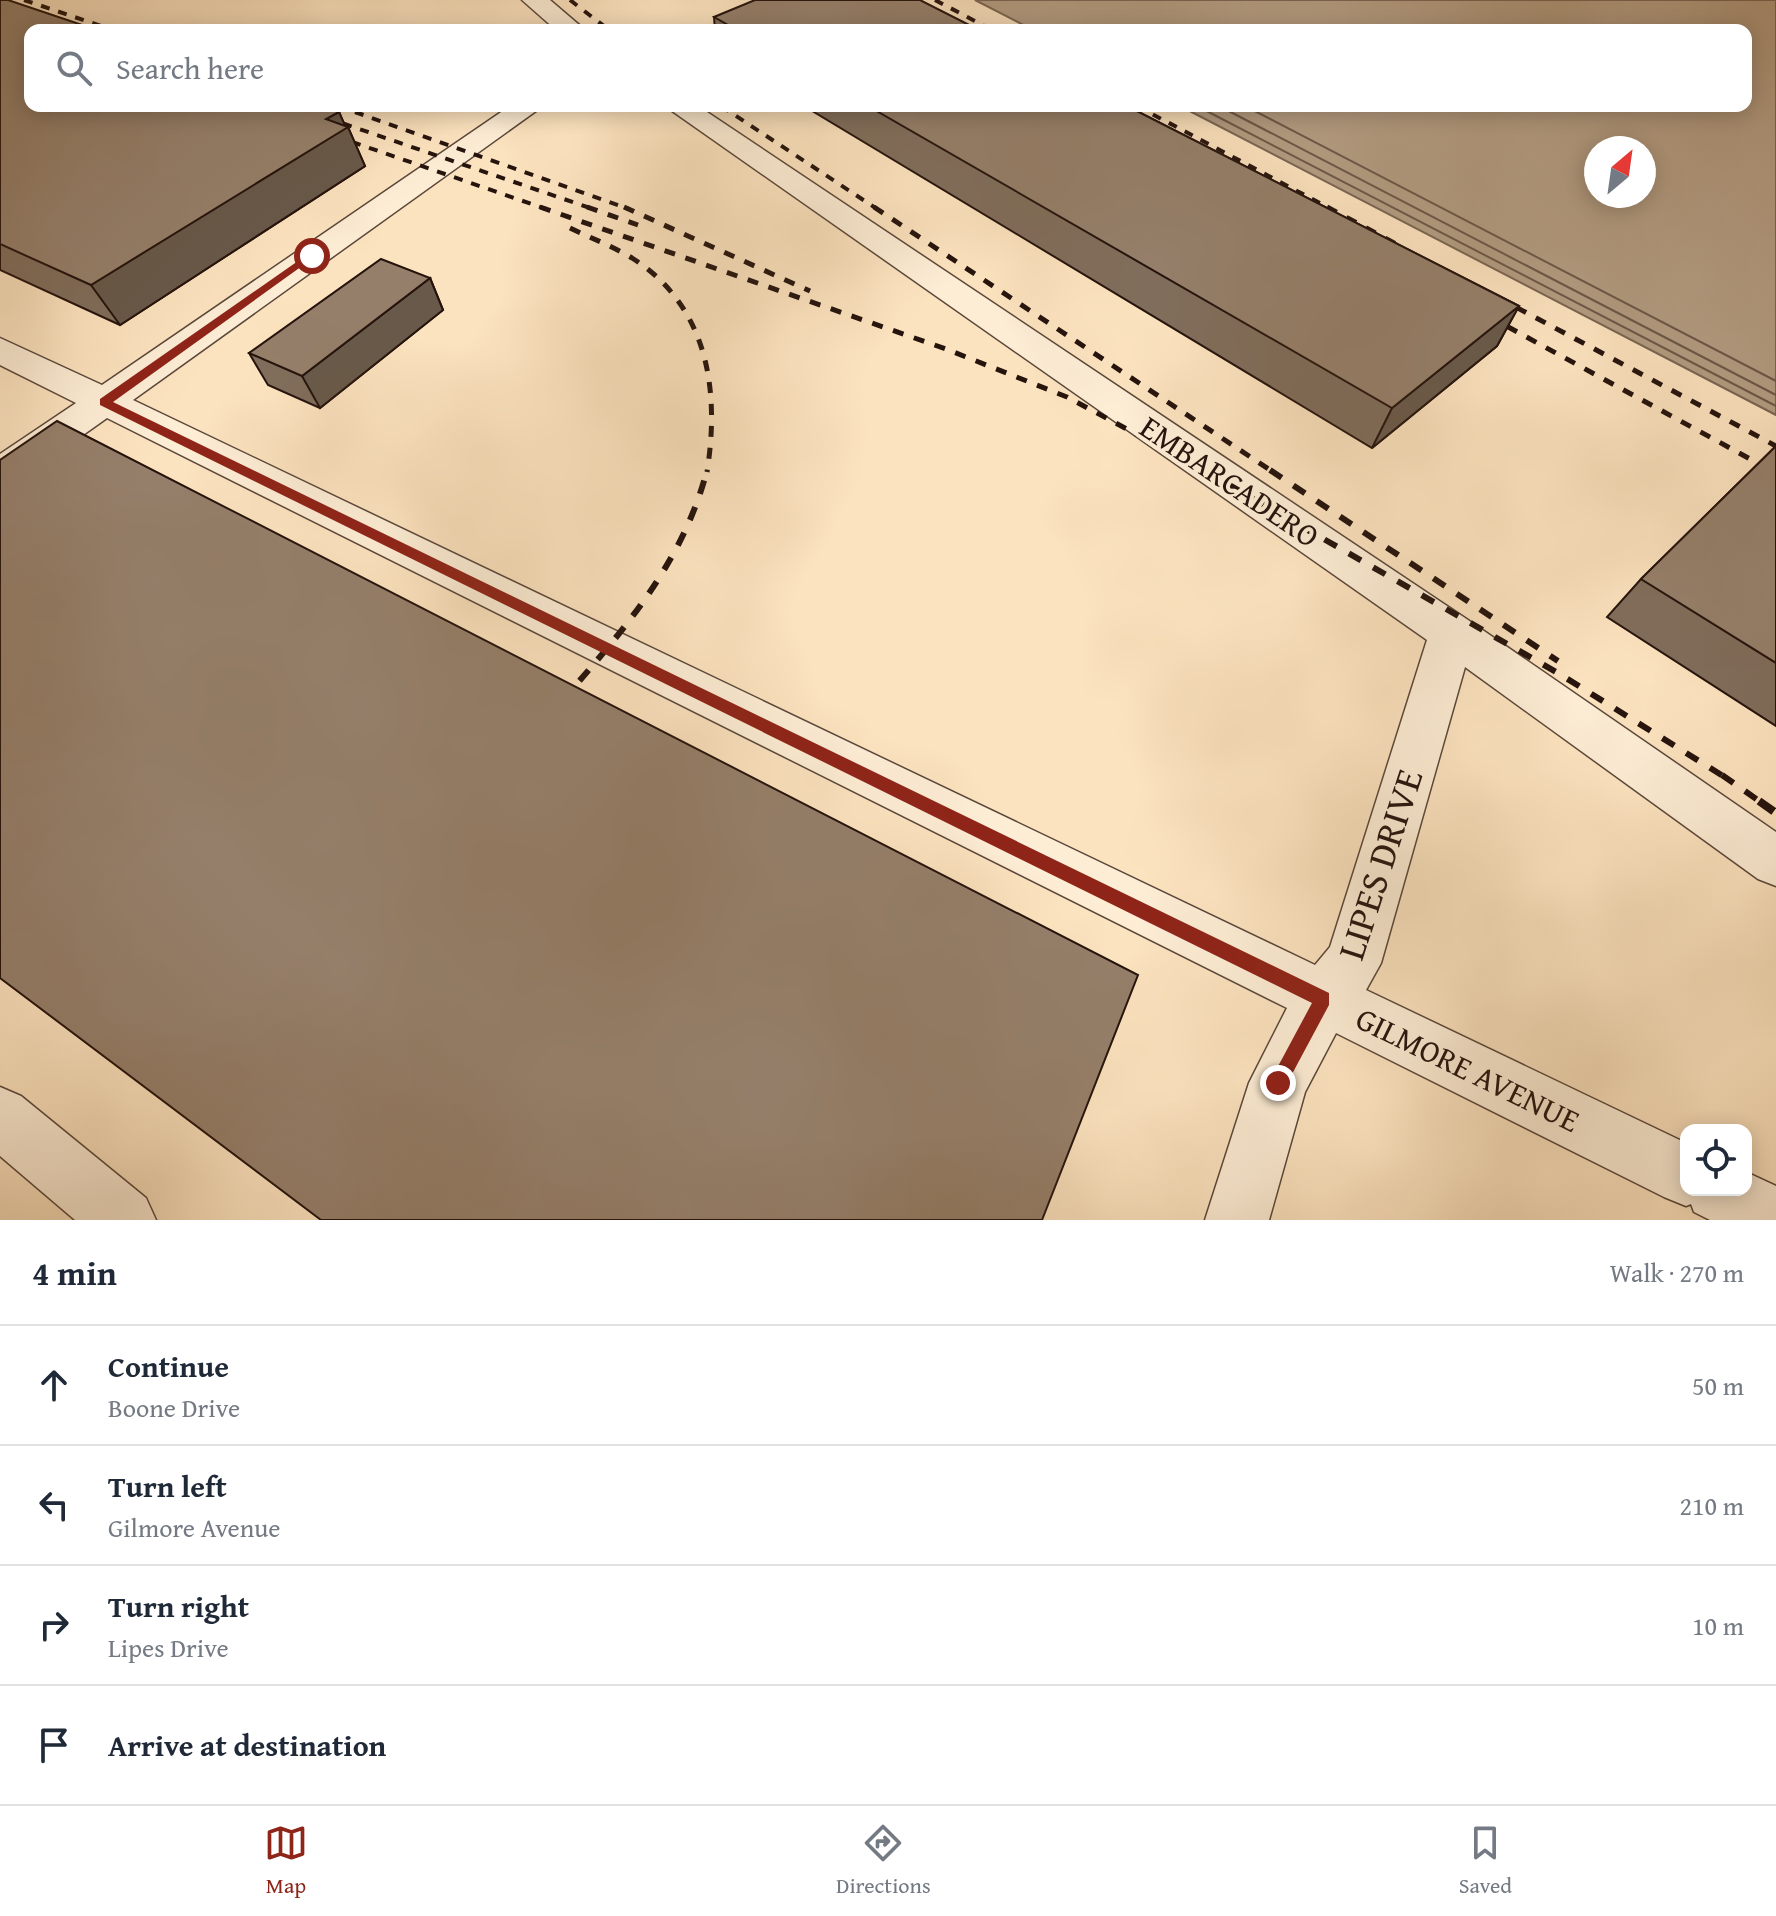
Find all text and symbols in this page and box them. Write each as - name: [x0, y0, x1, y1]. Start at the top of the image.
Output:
- search box: [24, 24, 1752, 112]
- icon: search: [52, 46, 96, 90]
- text: Search here: [116, 46, 264, 90]
- north arrow: [1584, 136, 1656, 208]
- route start: [294, 238, 330, 274]
- street label: EMBARCADERO: [1131, 403, 1329, 559]
- street label: LIPES DRIVE: [1322, 761, 1436, 967]
- street label: GILMORE AVENUE: [1348, 994, 1588, 1144]
- route end: [1260, 1065, 1296, 1101]
- map controls: [1680, 1124, 1752, 1196]
- button: locate: [1680, 1124, 1752, 1196]
- text: 4 min: [32, 1248, 117, 1297]
- text: Walk · 270 m: [1610, 1253, 1744, 1292]
- text: Continue: [108, 1344, 229, 1388]
- icon: ahead: [32, 1363, 76, 1407]
- text: 50 m: [1692, 1366, 1744, 1405]
- text: Boone Drive: [108, 1388, 240, 1427]
- text: Turn left: [108, 1464, 227, 1508]
- icon: left: [32, 1483, 76, 1527]
- text: 210 m: [1679, 1486, 1744, 1525]
- text: Gilmore Avenue: [108, 1508, 281, 1547]
- text: Turn right: [108, 1584, 249, 1628]
- icon: right: [32, 1603, 76, 1647]
- text: 10 m: [1692, 1606, 1744, 1645]
- text: Lipes Drive: [108, 1628, 229, 1667]
- icon: arrive: [32, 1723, 76, 1767]
- text: Arrive at destination: [108, 1723, 386, 1767]
- tab: Map: [264, 1821, 308, 1901]
- tab: Directions: [836, 1821, 931, 1901]
- tab: Saved: [1459, 1821, 1512, 1901]

